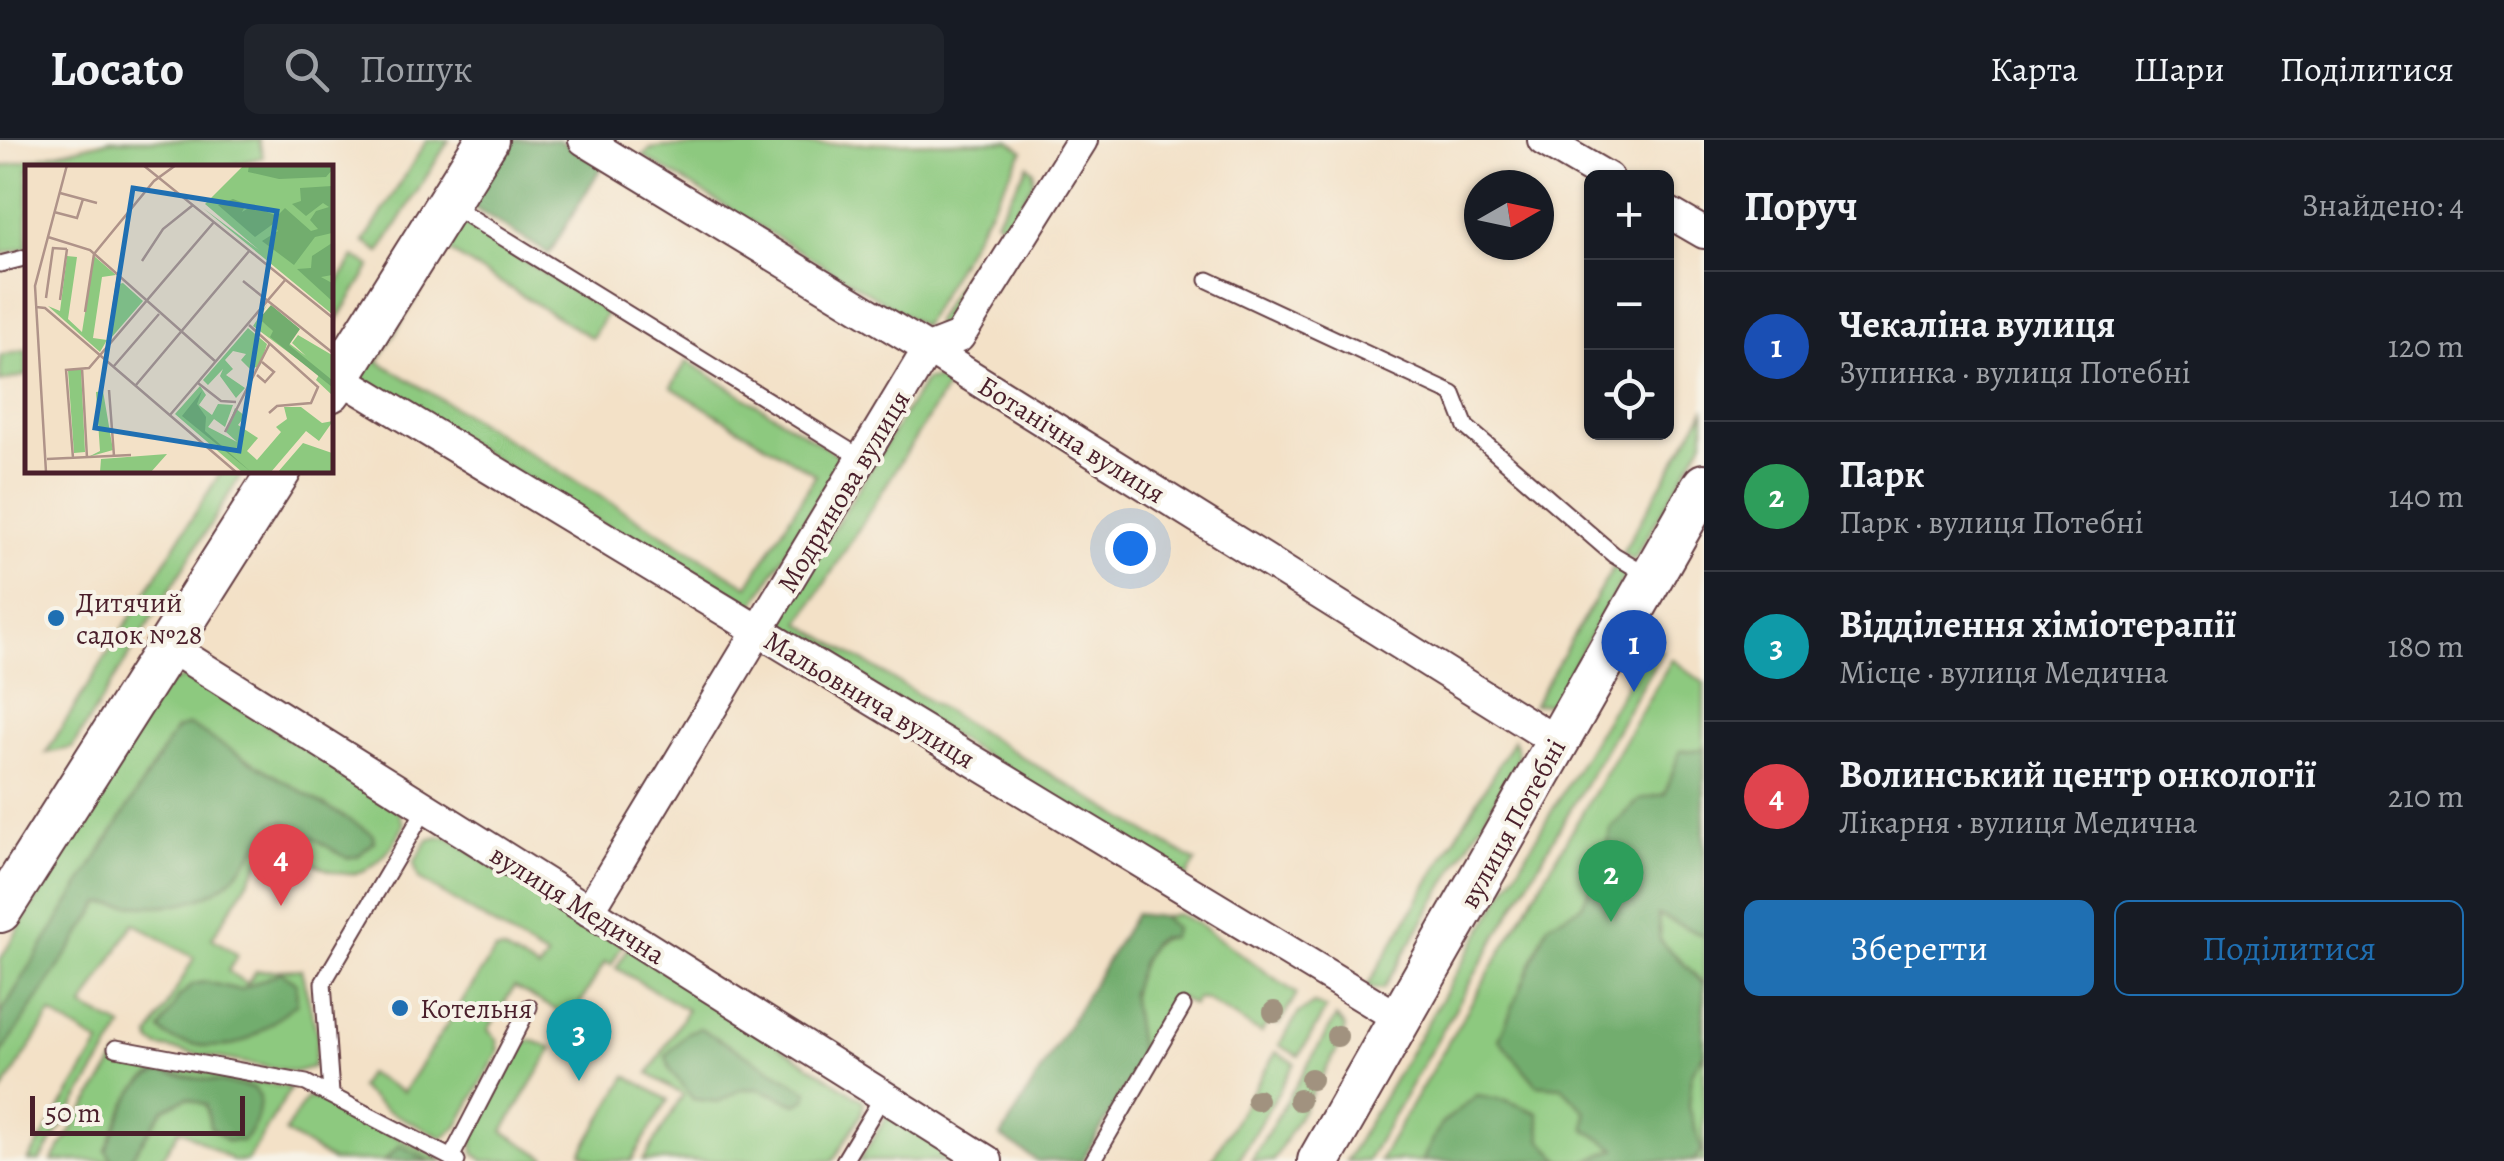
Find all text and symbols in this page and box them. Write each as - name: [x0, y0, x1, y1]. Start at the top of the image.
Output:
- search box: [244, 24, 944, 114]
- text: Locato: [50, 36, 184, 102]
- icon: search: [279, 42, 334, 97]
- text: Пошук: [359, 43, 473, 95]
- text: Карта: [1990, 45, 2078, 93]
- text: Шари: [2133, 45, 2225, 93]
- text: Поділитися: [2280, 45, 2454, 93]
- inset map: [25, 165, 332, 472]
- north arrow: [1464, 170, 1554, 260]
- map controls: [1584, 170, 1674, 440]
- button: +: [1584, 170, 1674, 260]
- text: Поруч: [1744, 177, 1858, 234]
- text: Знайдено: 4: [2302, 183, 2464, 227]
- button: −: [1584, 260, 1674, 350]
- text: Чекаліна вулиця: [1839, 298, 2116, 350]
- text: 1: [1771, 324, 1782, 368]
- text: 120 m: [2388, 324, 2464, 368]
- button: locate: [1584, 350, 1674, 440]
- text: Зупинка · вулиця Потебні: [1839, 350, 2191, 394]
- street label: Ботанічна вулиця: [971, 367, 1172, 513]
- street label: Модринова вулиця: [768, 383, 919, 600]
- text: Парк: [1839, 448, 1925, 500]
- text: 2: [1769, 474, 1784, 518]
- text: 140 m: [2389, 474, 2464, 518]
- text: Парк · вулиця Потебні: [1839, 500, 2144, 544]
- your location: [1105, 523, 1156, 574]
- place label: Дитячий садок №28: [76, 584, 202, 654]
- text: Відділення хіміотерапії: [1839, 598, 2236, 650]
- marker: Дитячий садок №28: [45, 607, 67, 629]
- pin: 1: [1602, 610, 1666, 692]
- street label: Мальовнича вулиця: [757, 622, 982, 778]
- text: 3: [1770, 624, 1783, 668]
- text: 180 m: [2388, 624, 2464, 668]
- text: Місце · вулиця Медична: [1839, 650, 2168, 694]
- street label: вулиця Потебні: [1451, 732, 1575, 915]
- text: Волинський центр онкології: [1839, 748, 2316, 800]
- text: 4: [1769, 774, 1784, 818]
- text: 210 m: [2388, 774, 2464, 818]
- text: Лікарня · вулиця Медична: [1839, 800, 2197, 844]
- pin: 4: [248, 824, 314, 906]
- street label: вулиця Медична: [483, 836, 672, 974]
- pin: 2: [1578, 840, 1644, 922]
- button: Зберегти: [1744, 900, 2094, 996]
- button: Поділитися: [2114, 900, 2464, 996]
- place label: Котельня: [420, 990, 532, 1028]
- marker: Котельня: [389, 997, 411, 1019]
- pin: 3: [546, 998, 612, 1081]
- scale bar: [30, 1091, 245, 1136]
- text: 50 m: [45, 1094, 101, 1132]

